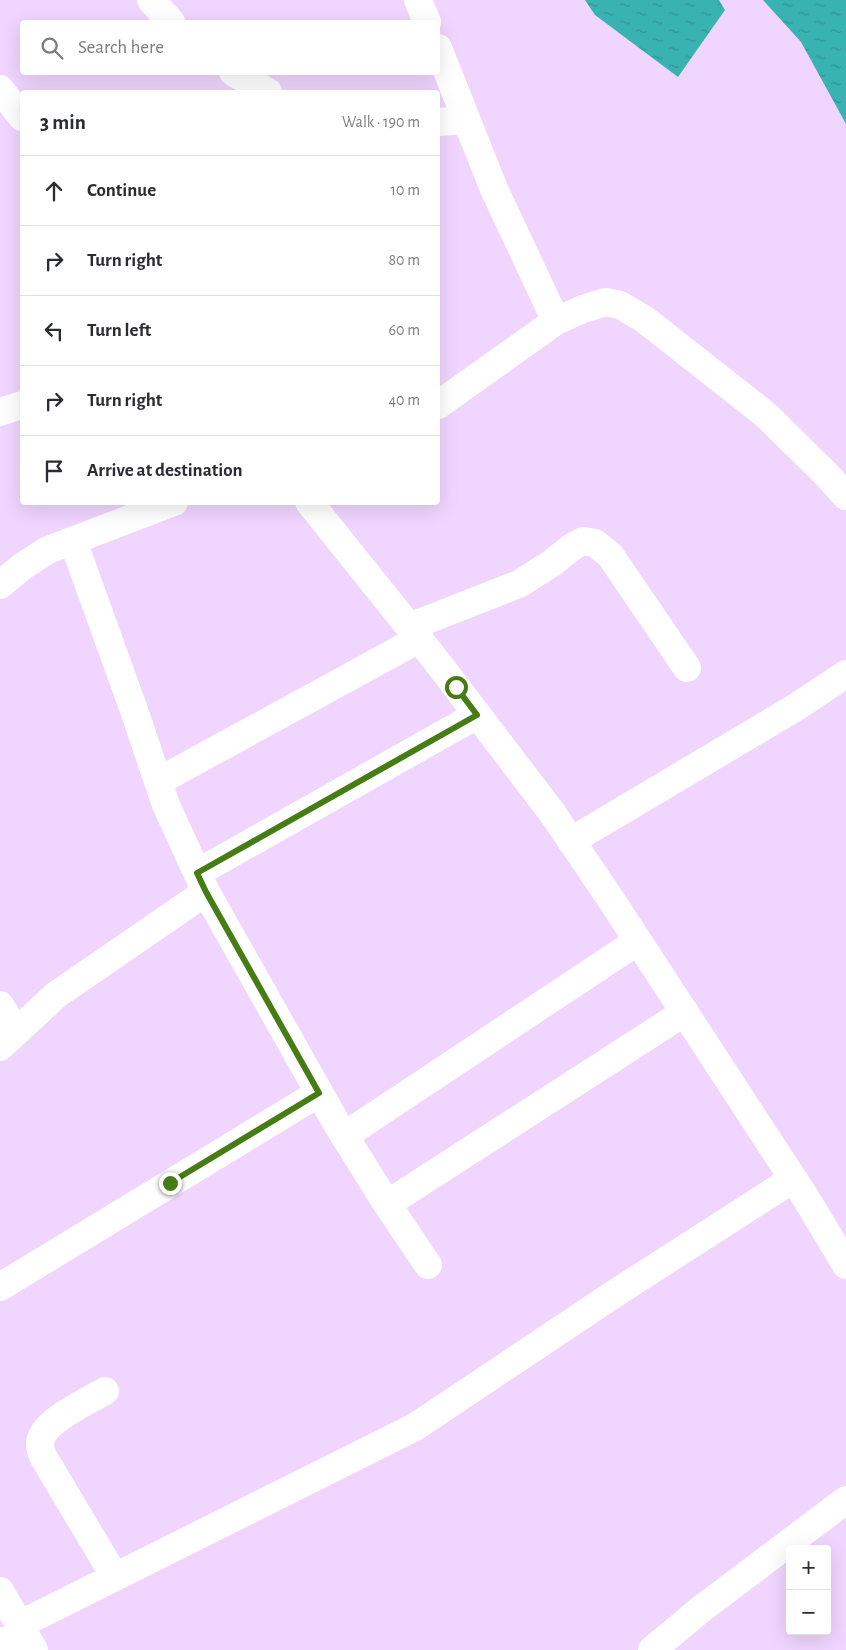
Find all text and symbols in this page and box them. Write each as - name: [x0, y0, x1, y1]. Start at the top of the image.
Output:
- search box: [20, 20, 440, 75]
- icon: search: [38, 34, 66, 62]
- text: Search here: [78, 38, 164, 57]
- text: 3 min: [40, 112, 86, 133]
- text: Walk · 190 m: [342, 114, 420, 130]
- icon: ahead: [40, 177, 68, 205]
- text: Continue: [87, 181, 156, 200]
- text: 10 m: [391, 182, 420, 198]
- icon: right: [40, 247, 68, 275]
- text: Turn right: [87, 251, 162, 270]
- text: 80 m: [389, 252, 420, 268]
- icon: left: [40, 317, 68, 345]
- text: Turn left: [87, 321, 151, 340]
- text: 60 m: [389, 322, 420, 338]
- icon: right: [40, 387, 68, 415]
- text: Turn right: [87, 391, 162, 410]
- text: 40 m: [388, 392, 420, 408]
- icon: arrive: [40, 457, 68, 485]
- text: Arrive at destination: [87, 461, 243, 480]
- route start: [445, 676, 468, 699]
- route end: [159, 1172, 182, 1195]
- map controls: [786, 1545, 831, 1635]
- button: +: [786, 1545, 831, 1590]
- button: −: [786, 1590, 831, 1635]

